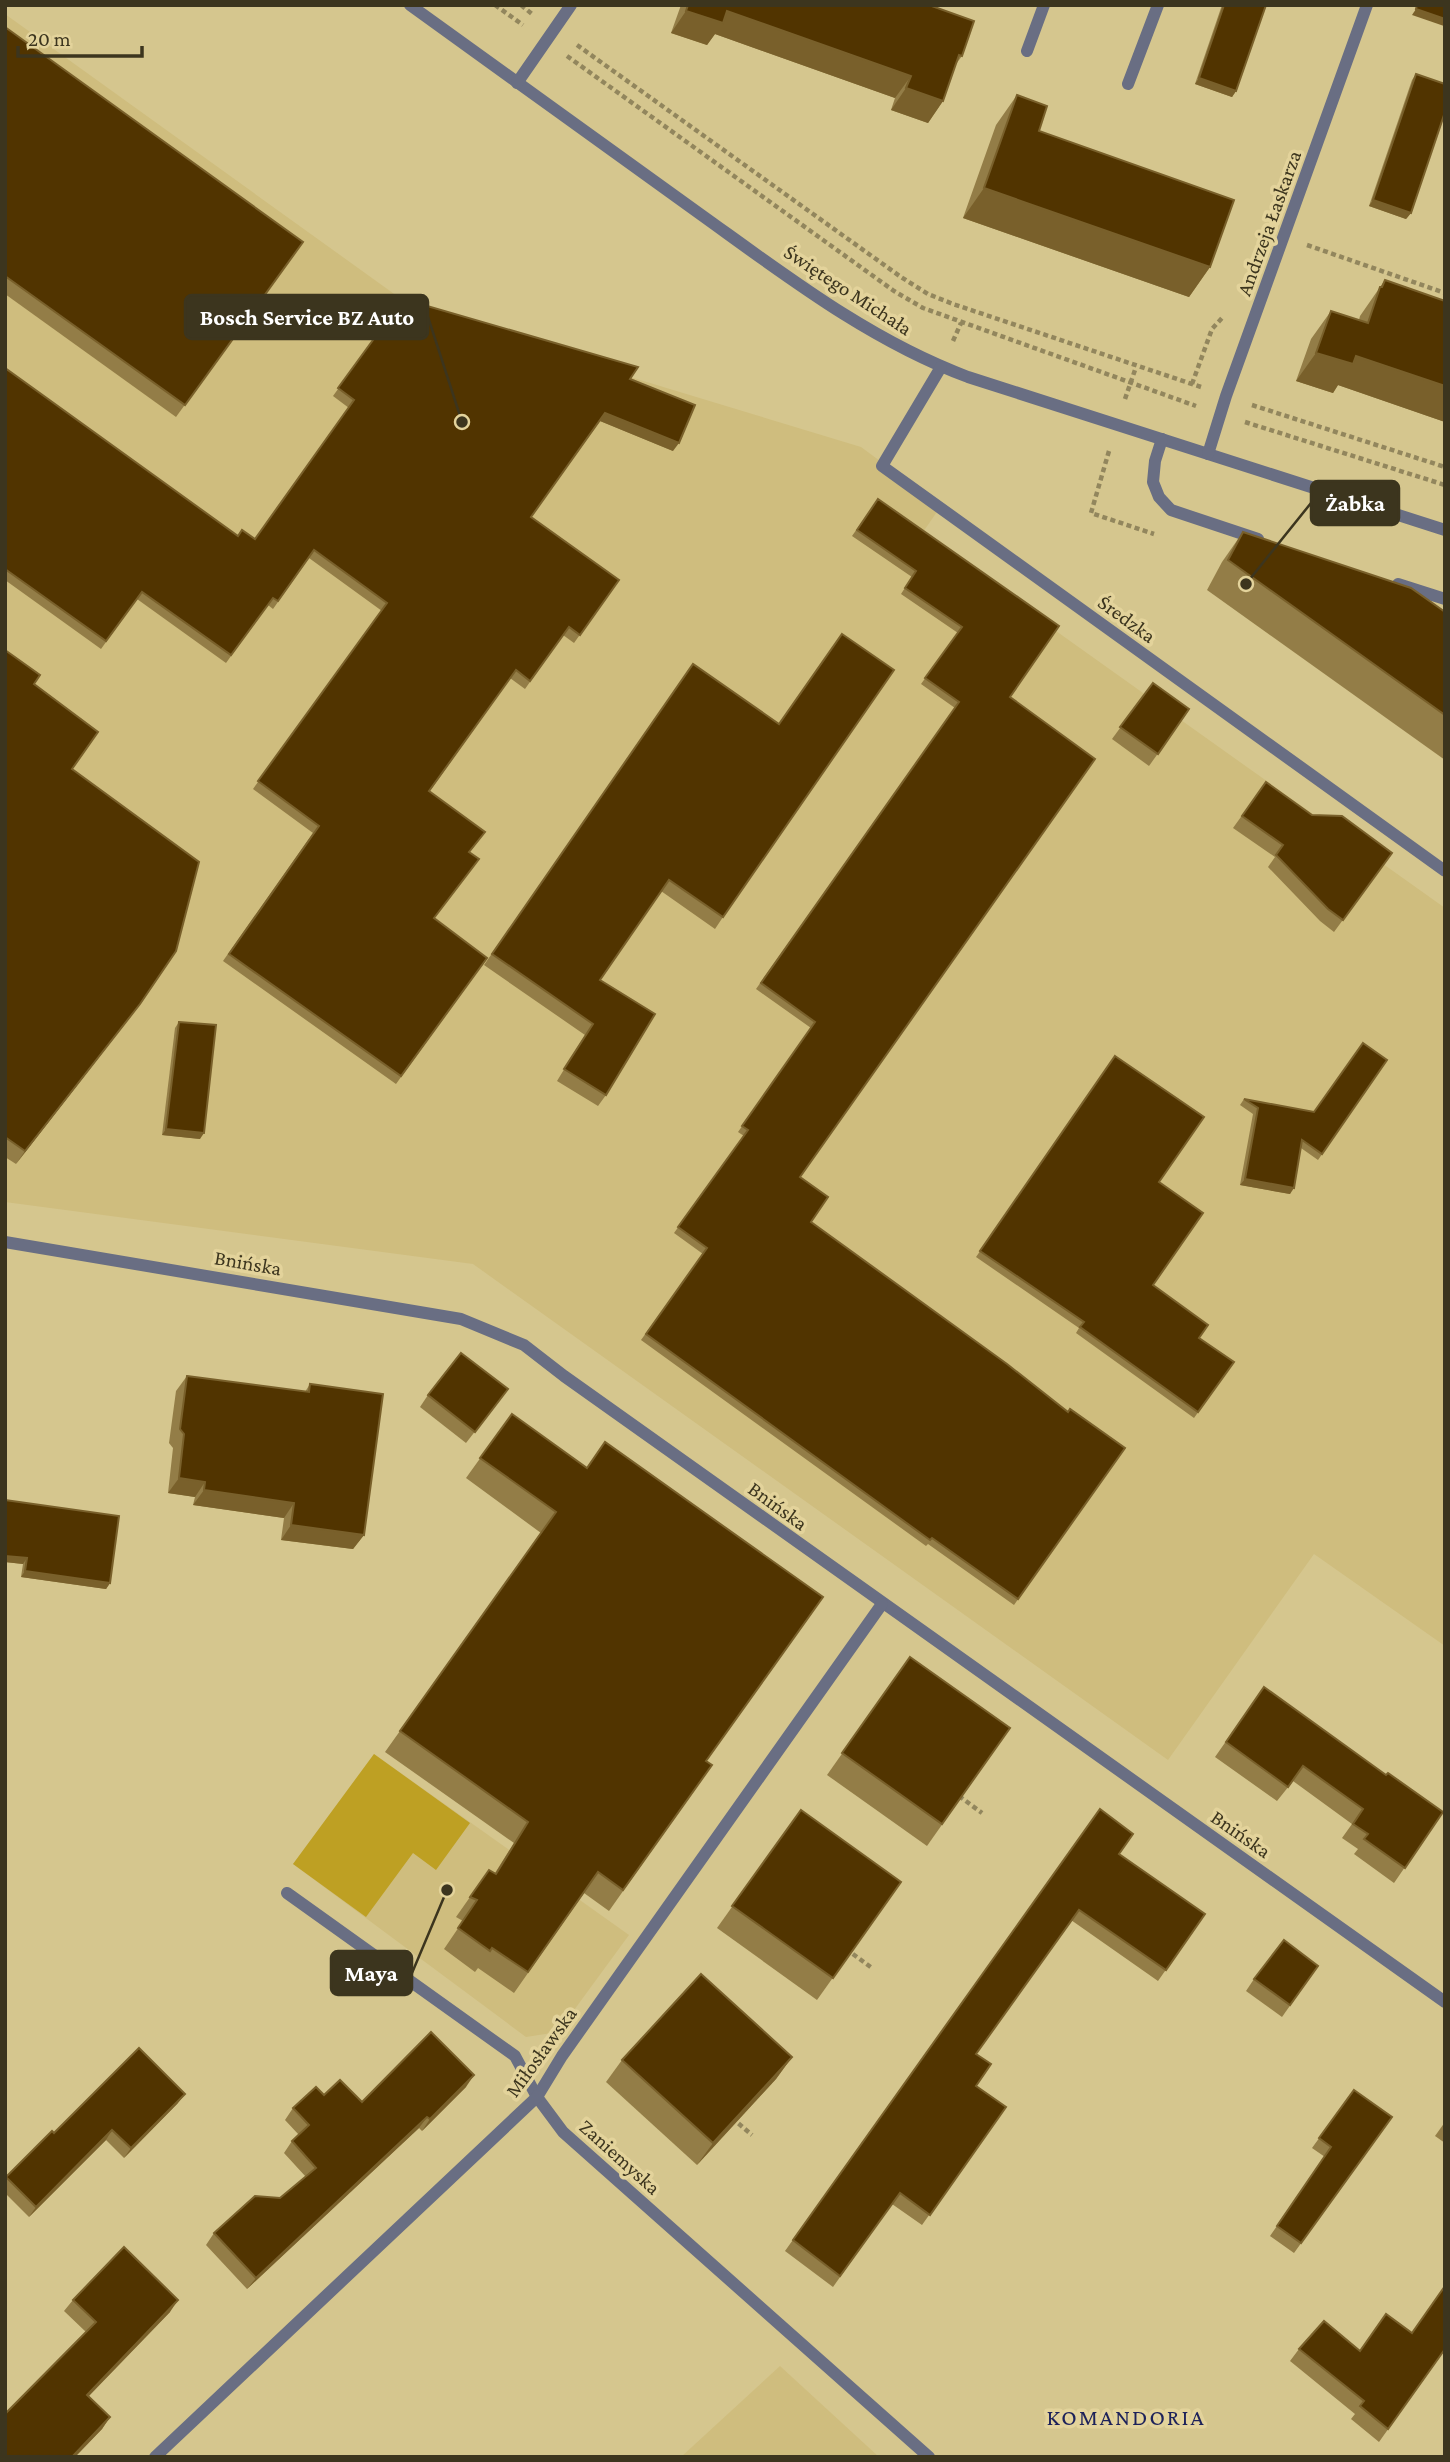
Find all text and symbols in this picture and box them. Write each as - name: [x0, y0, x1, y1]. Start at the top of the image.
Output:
- scale bar: [18, 14, 142, 58]
- text: 20 m: [28, 27, 71, 51]
- street label: Andrzeja Łaskarza: [1232, 147, 1306, 299]
- street label: Świętego Michała: [779, 240, 917, 341]
- callout: Bosch Service BZ Auto: [185, 295, 428, 339]
- text: Bosch Service BZ Auto: [200, 304, 414, 330]
- callout: Żabka: [1311, 481, 1399, 525]
- text: Żabka: [1325, 490, 1386, 516]
- street label: Średzka: [1093, 590, 1161, 648]
- street label: Bnińska: [213, 1245, 284, 1281]
- street label: Bnińska: [744, 1476, 813, 1536]
- street label: Bnińska: [1206, 1805, 1276, 1863]
- callout: Maya: [331, 1951, 412, 1995]
- text: Maya: [344, 1960, 398, 1986]
- street label: Miłosławska: [500, 2002, 582, 2102]
- street label: Zaniemyska: [574, 2114, 666, 2200]
- district label: KOMANDORIA: [1046, 2404, 1206, 2430]

